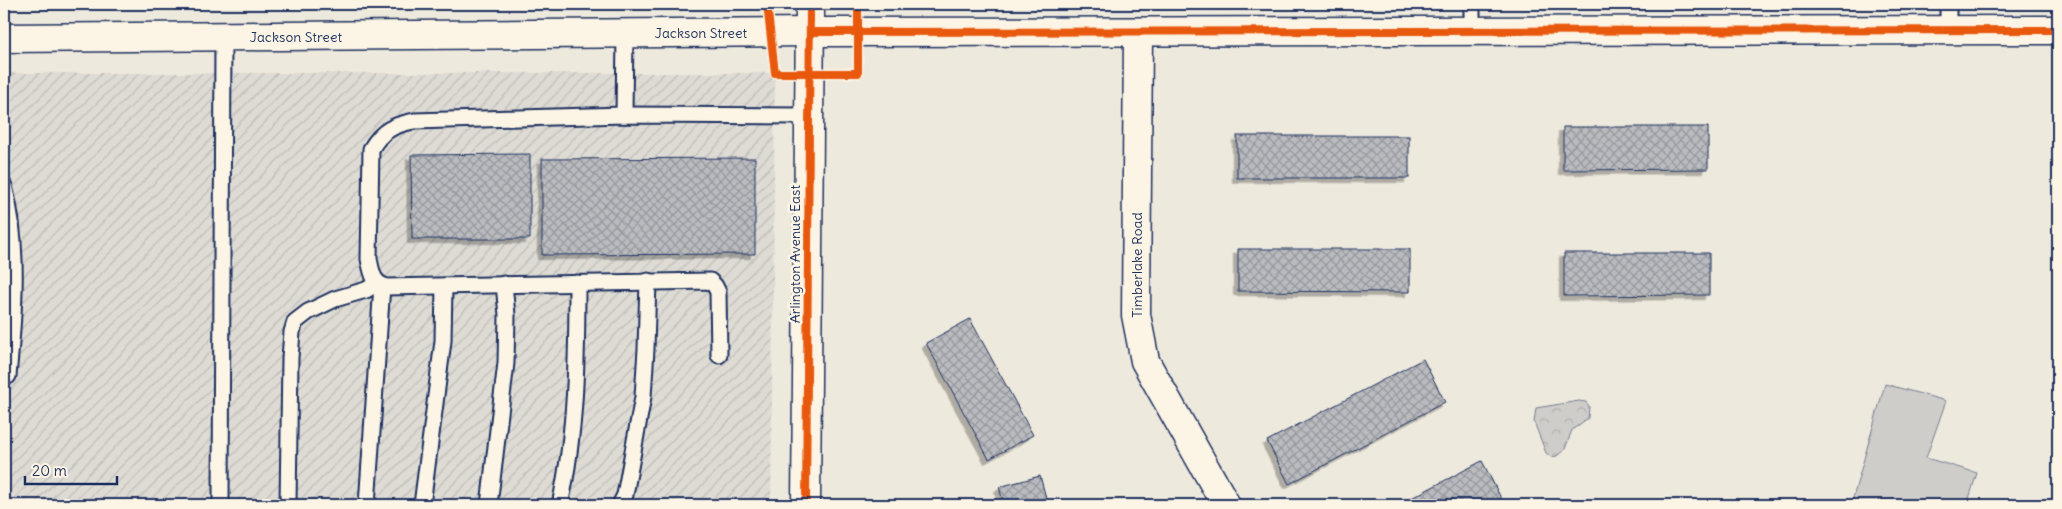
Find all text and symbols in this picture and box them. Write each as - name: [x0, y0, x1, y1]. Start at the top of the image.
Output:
- street label: Jackson Street: [655, 24, 747, 42]
- street label: Jackson Street: [250, 28, 342, 46]
- street label: Arlington Avenue East: [786, 185, 804, 323]
- street label: Timberlake Road: [1128, 212, 1146, 318]
- scale bar: [25, 454, 118, 486]
- text: 20 m: [32, 461, 67, 480]

